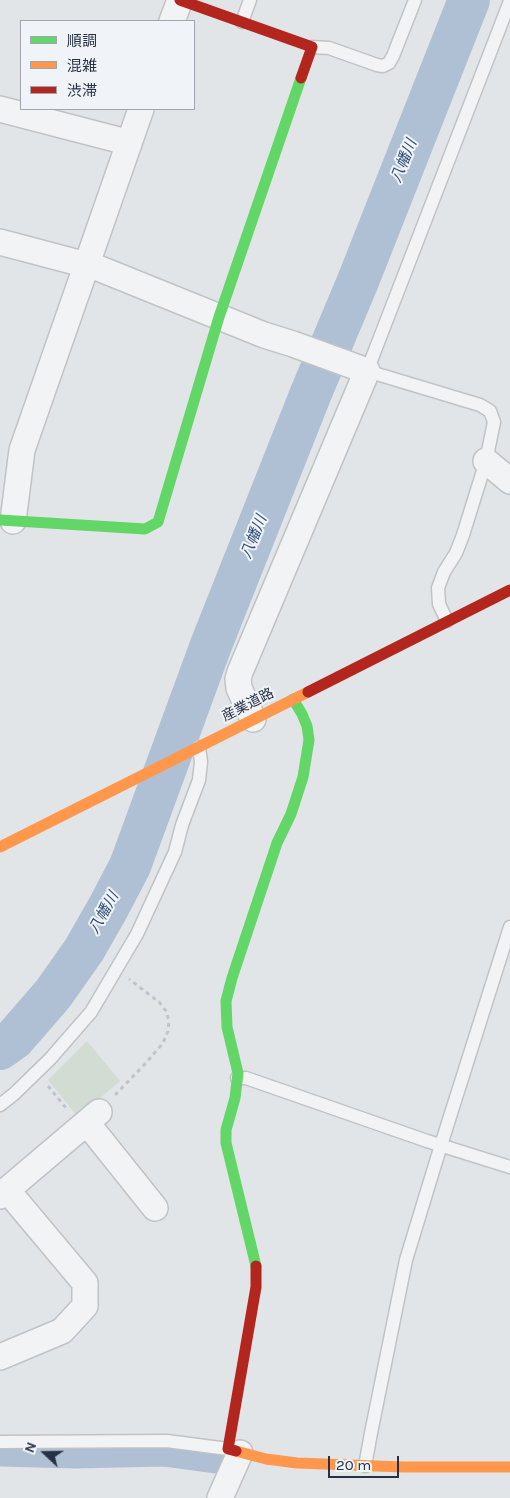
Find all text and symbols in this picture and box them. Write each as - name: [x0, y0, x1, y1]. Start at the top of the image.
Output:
- legend: [20, 20, 195, 110]
- text: 順調: [67, 32, 97, 50]
- text: 混雑: [67, 57, 97, 75]
- text: 渋滞: [67, 82, 97, 100]
- water label: 八幡川: [387, 137, 421, 185]
- water label: 八幡川: [237, 513, 271, 561]
- street label: 産業道路: [219, 685, 277, 725]
- water label: 八幡川: [85, 889, 123, 937]
- north arrow: [20, 1428, 70, 1478]
- text: N: [21, 1440, 40, 1455]
- scale bar: [330, 1446, 401, 1478]
- text: 20 m: [336, 1456, 371, 1474]

